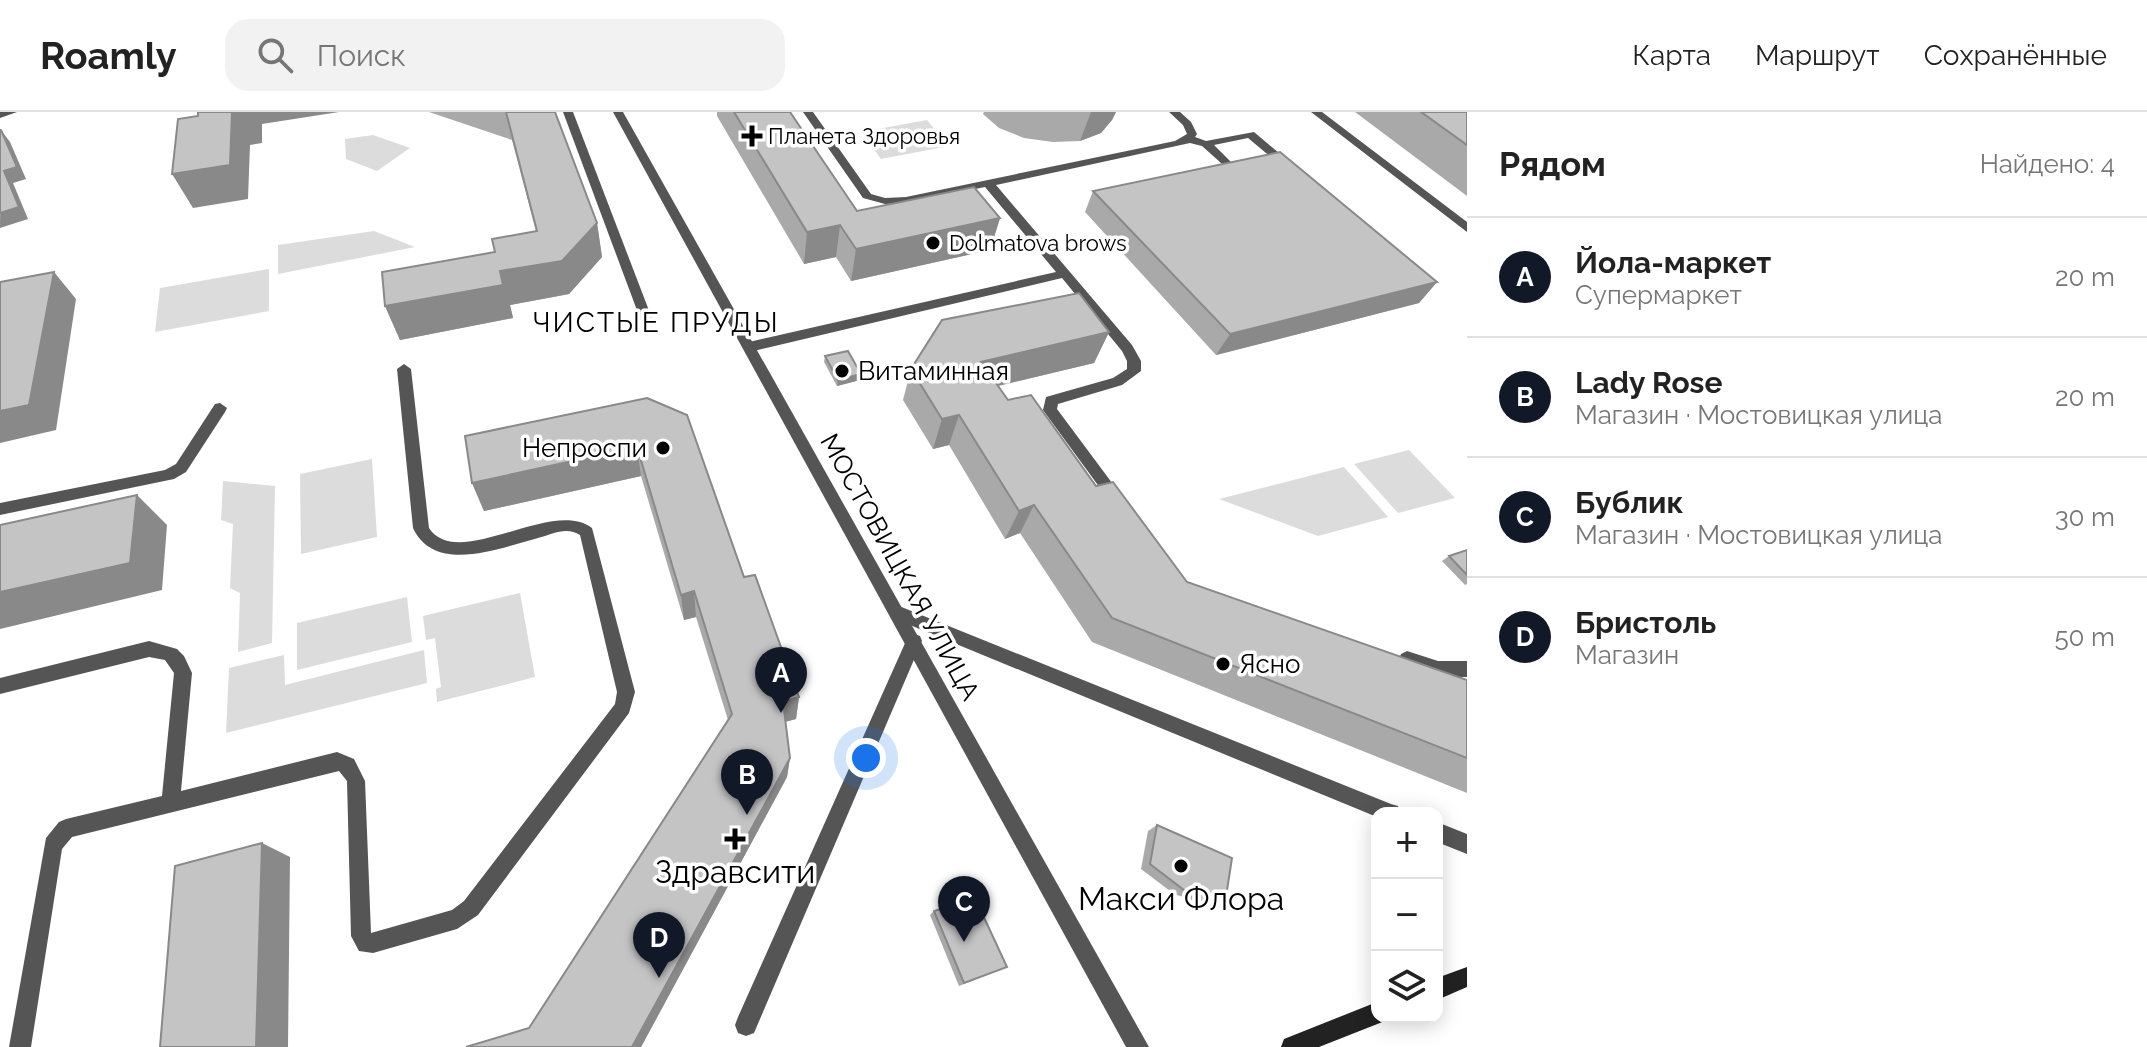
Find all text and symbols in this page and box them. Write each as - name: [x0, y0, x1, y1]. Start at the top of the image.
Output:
- search box: [225, 19, 785, 91]
- text: Roamly: [40, 33, 177, 78]
- icon: search: [253, 33, 297, 77]
- text: Поиск: [317, 38, 406, 73]
- text: Карта: [1632, 39, 1711, 72]
- text: Маршрут: [1755, 39, 1880, 72]
- text: Сохранённые: [1924, 39, 2107, 72]
- place label: Планета Здоровья: [768, 123, 960, 149]
- marker: Планета Здоровья: [743, 127, 761, 145]
- text: Рядом: [1499, 144, 1606, 184]
- text: Найдено: 4: [1980, 149, 2115, 179]
- place label: Dolmatova brows: [949, 230, 1127, 256]
- marker: Dolmatova brows: [924, 234, 942, 252]
- text: Йола-маркет: [1575, 245, 1771, 280]
- text: A: [1516, 262, 1534, 292]
- text: 20 m: [2055, 262, 2115, 292]
- text: Супермаркет: [1575, 280, 1742, 310]
- district label: ЧИСТЫЕ ПРУДЫ: [532, 306, 780, 339]
- place label: Витаминная: [858, 356, 1009, 386]
- marker: Витаминная: [833, 362, 851, 380]
- text: Lady Rose: [1575, 365, 1722, 400]
- text: B: [1516, 382, 1534, 412]
- text: 20 m: [2055, 382, 2115, 412]
- text: Магазин · Мостовицкая улица: [1575, 400, 1942, 430]
- street label: МОСТОВИЦКАЯ УЛИЦА: [814, 429, 986, 706]
- place label: Непроспи: [522, 433, 647, 463]
- marker: Непроспи: [654, 439, 672, 457]
- text: Бублик: [1575, 485, 1684, 520]
- text: C: [1516, 502, 1534, 532]
- text: 30 m: [2055, 502, 2115, 532]
- text: Магазин · Мостовицкая улица: [1575, 520, 1942, 550]
- text: Бристоль: [1575, 605, 1716, 640]
- text: D: [1516, 622, 1534, 652]
- text: 50 m: [2054, 622, 2115, 652]
- text: Магазин: [1575, 640, 1679, 670]
- pin: A: [755, 647, 807, 713]
- place label: Ясно: [1239, 649, 1300, 679]
- marker: Ясно: [1214, 655, 1232, 673]
- your location: [846, 738, 886, 778]
- pin: B: [721, 749, 773, 815]
- map controls: [1371, 807, 1443, 1023]
- button: +: [1371, 807, 1443, 879]
- marker: Здравсити: [726, 830, 744, 848]
- place label: Здравсити: [655, 853, 815, 890]
- marker: Макси Флора: [1172, 857, 1190, 875]
- pin: C: [938, 876, 990, 942]
- button: −: [1371, 879, 1443, 951]
- place label: Макси Флора: [1078, 880, 1284, 917]
- pin: D: [633, 912, 685, 978]
- button: layers: [1371, 951, 1443, 1023]

